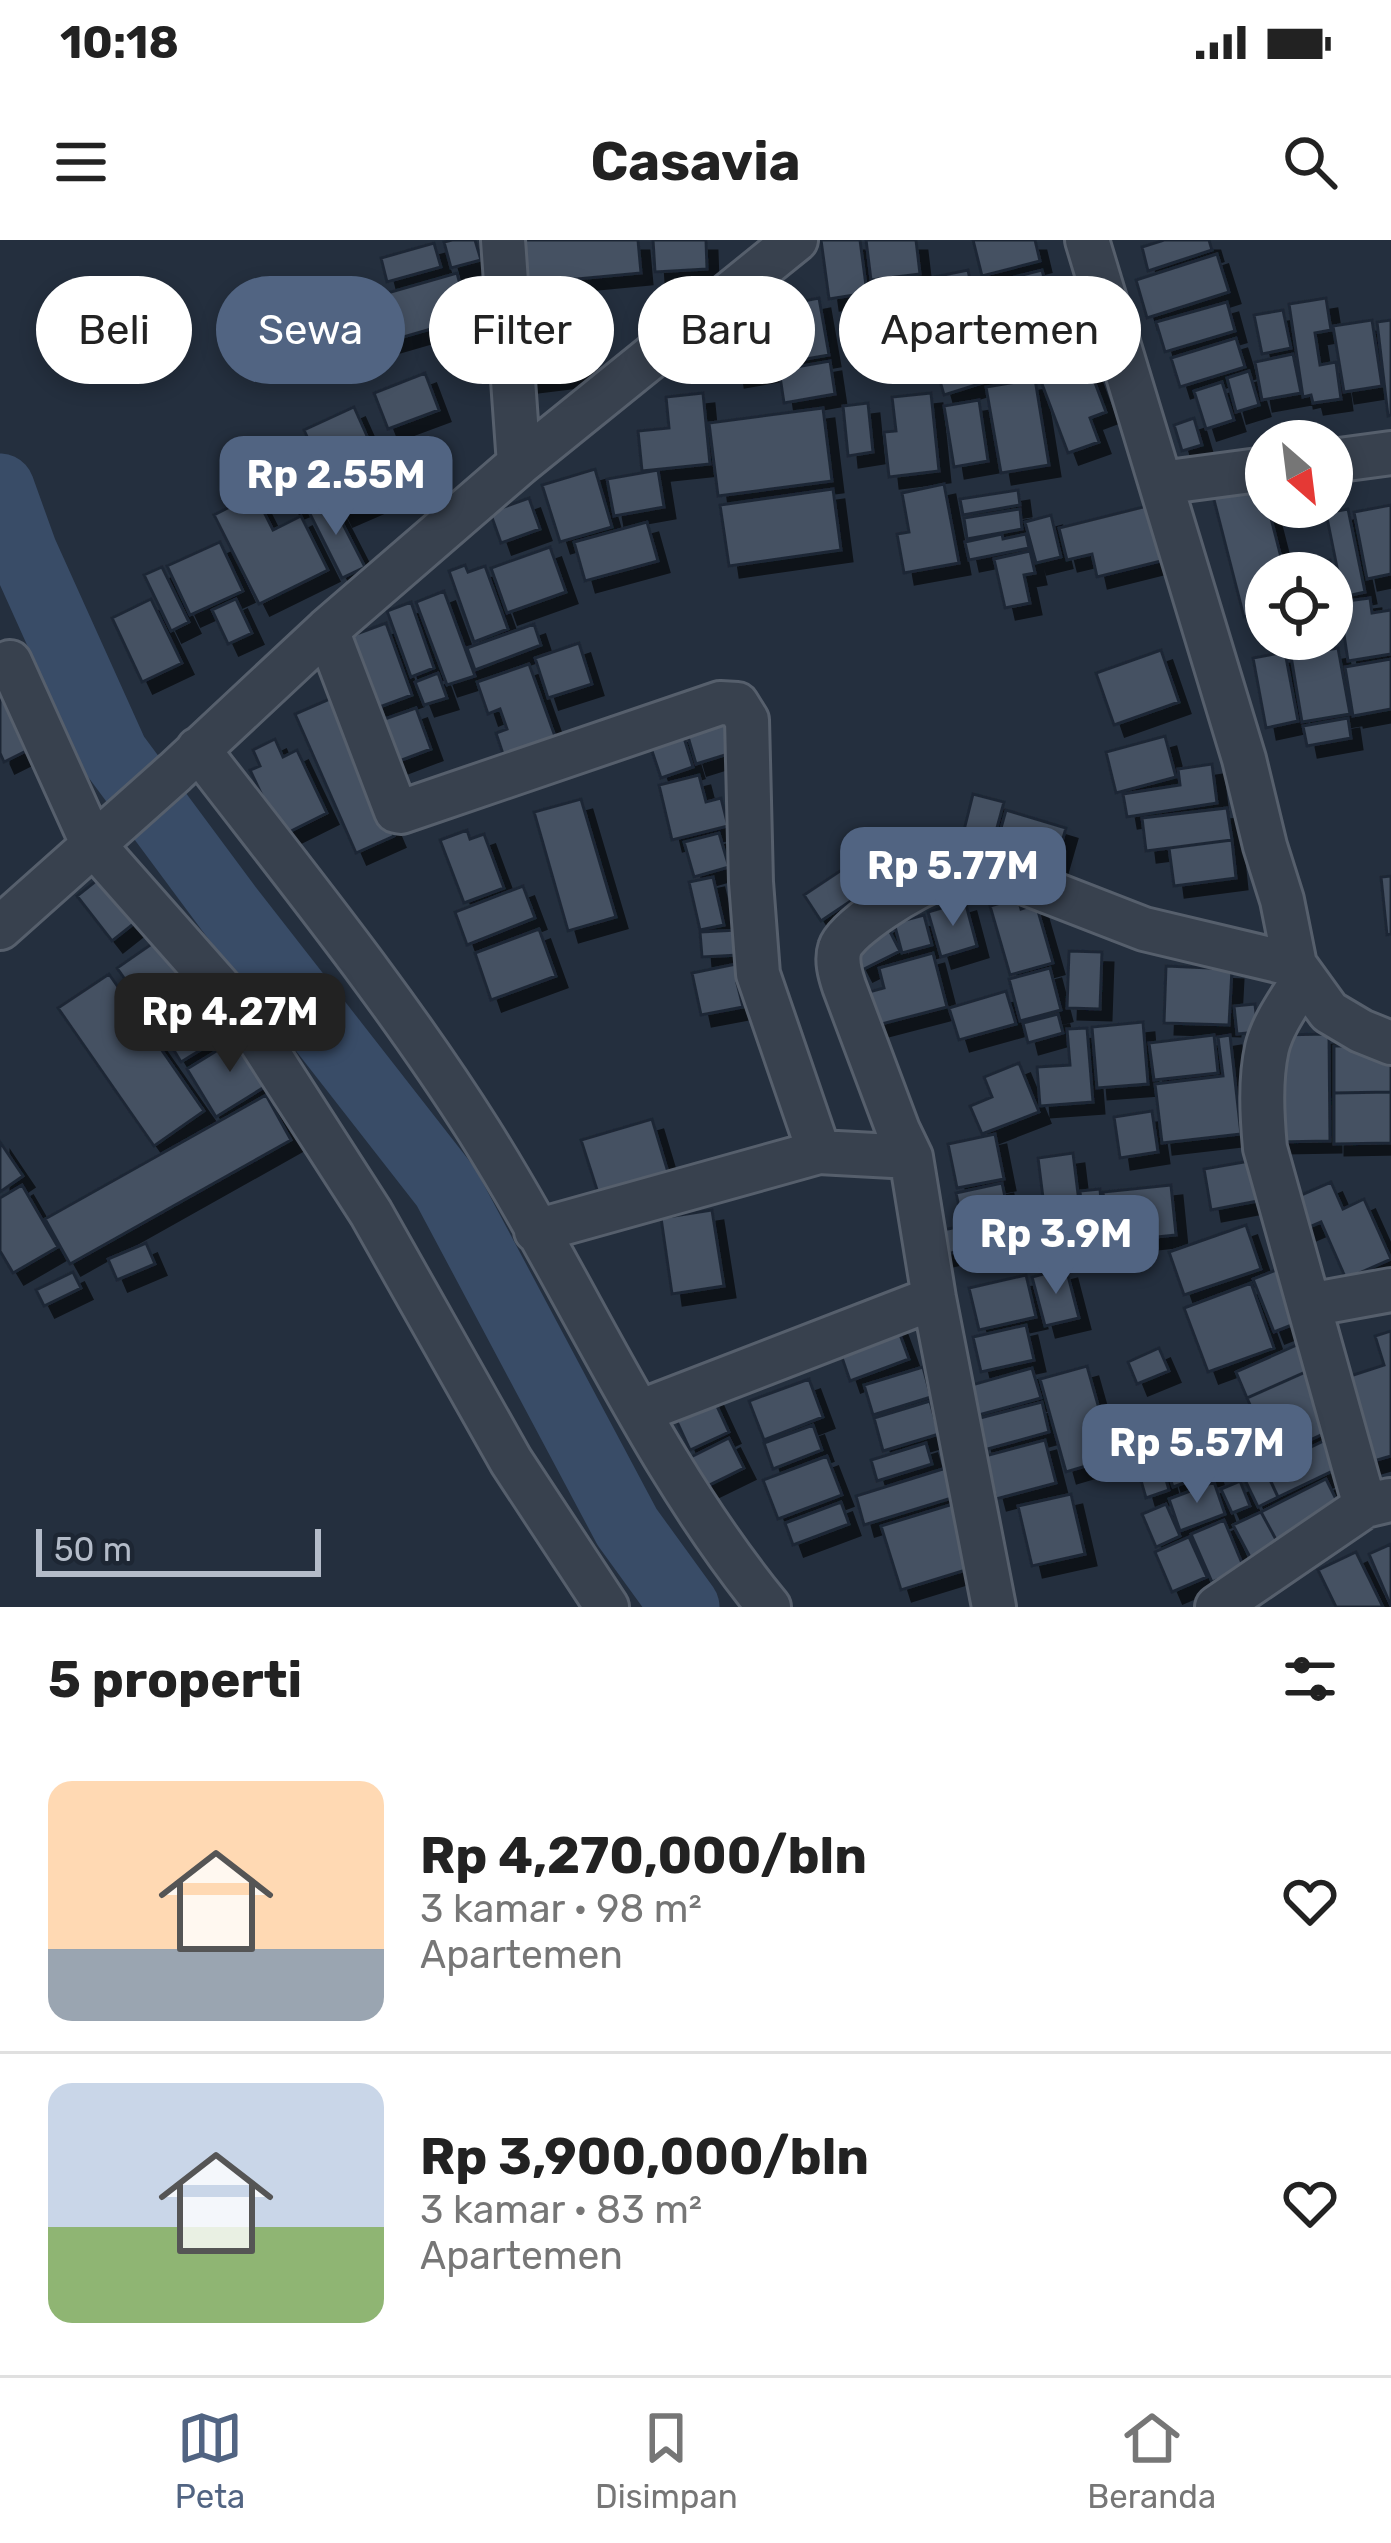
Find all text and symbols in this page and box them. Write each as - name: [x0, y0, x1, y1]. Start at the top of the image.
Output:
- text: 10:18: [60, 16, 179, 69]
- icon: menu: [48, 129, 114, 195]
- icon: search: [1277, 129, 1343, 195]
- text: Casavia: [590, 130, 801, 194]
- chip: Beli: [36, 276, 192, 384]
- chip: Sewa: [216, 276, 405, 384]
- chip: Filter: [429, 276, 614, 384]
- chip: Baru: [638, 276, 815, 384]
- chip: Apartemen: [839, 276, 1141, 384]
- north arrow: [1245, 420, 1353, 528]
- map controls: [1245, 420, 1353, 660]
- pin: Rp 2.55M: [212, 436, 460, 538]
- text: Rp 2.55M: [247, 452, 425, 498]
- button: locate: [1245, 552, 1353, 660]
- pin: Rp 5.77M: [829, 827, 1077, 929]
- text: Rp 5.77M: [867, 843, 1039, 889]
- pin: Rp 4.27M: [106, 973, 354, 1075]
- text: Rp 4.27M: [141, 989, 319, 1035]
- pin: Rp 3.9M: [945, 1195, 1167, 1297]
- text: Rp 3.9M: [980, 1211, 1132, 1257]
- pin: Rp 5.57M: [1073, 1404, 1321, 1506]
- text: Rp 5.57M: [1109, 1420, 1285, 1466]
- scale bar: [36, 1523, 321, 1576]
- text: 50 m: [54, 1530, 132, 1569]
- icon: filters: [1277, 1646, 1343, 1712]
- text: 5 properti: [48, 1649, 302, 1710]
- text: Rp 4,270,000/bln: [420, 1825, 867, 1886]
- icon: home: [144, 1829, 288, 1973]
- icon: heart: [1277, 1868, 1343, 1934]
- text: 3 kamar · 98 m²: [420, 1886, 702, 1932]
- text: Apartemen: [420, 1932, 623, 1978]
- text: Rp 3,900,000/bln: [420, 2126, 869, 2187]
- icon: home: [144, 2131, 288, 2275]
- icon: heart: [1277, 2170, 1343, 2236]
- text: 3 kamar · 83 m²: [420, 2187, 702, 2233]
- text: Apartemen: [420, 2233, 623, 2279]
- tab: Peta: [175, 2405, 245, 2516]
- tab: Disimpan: [595, 2405, 738, 2516]
- tab: Beranda: [1087, 2405, 1216, 2516]

